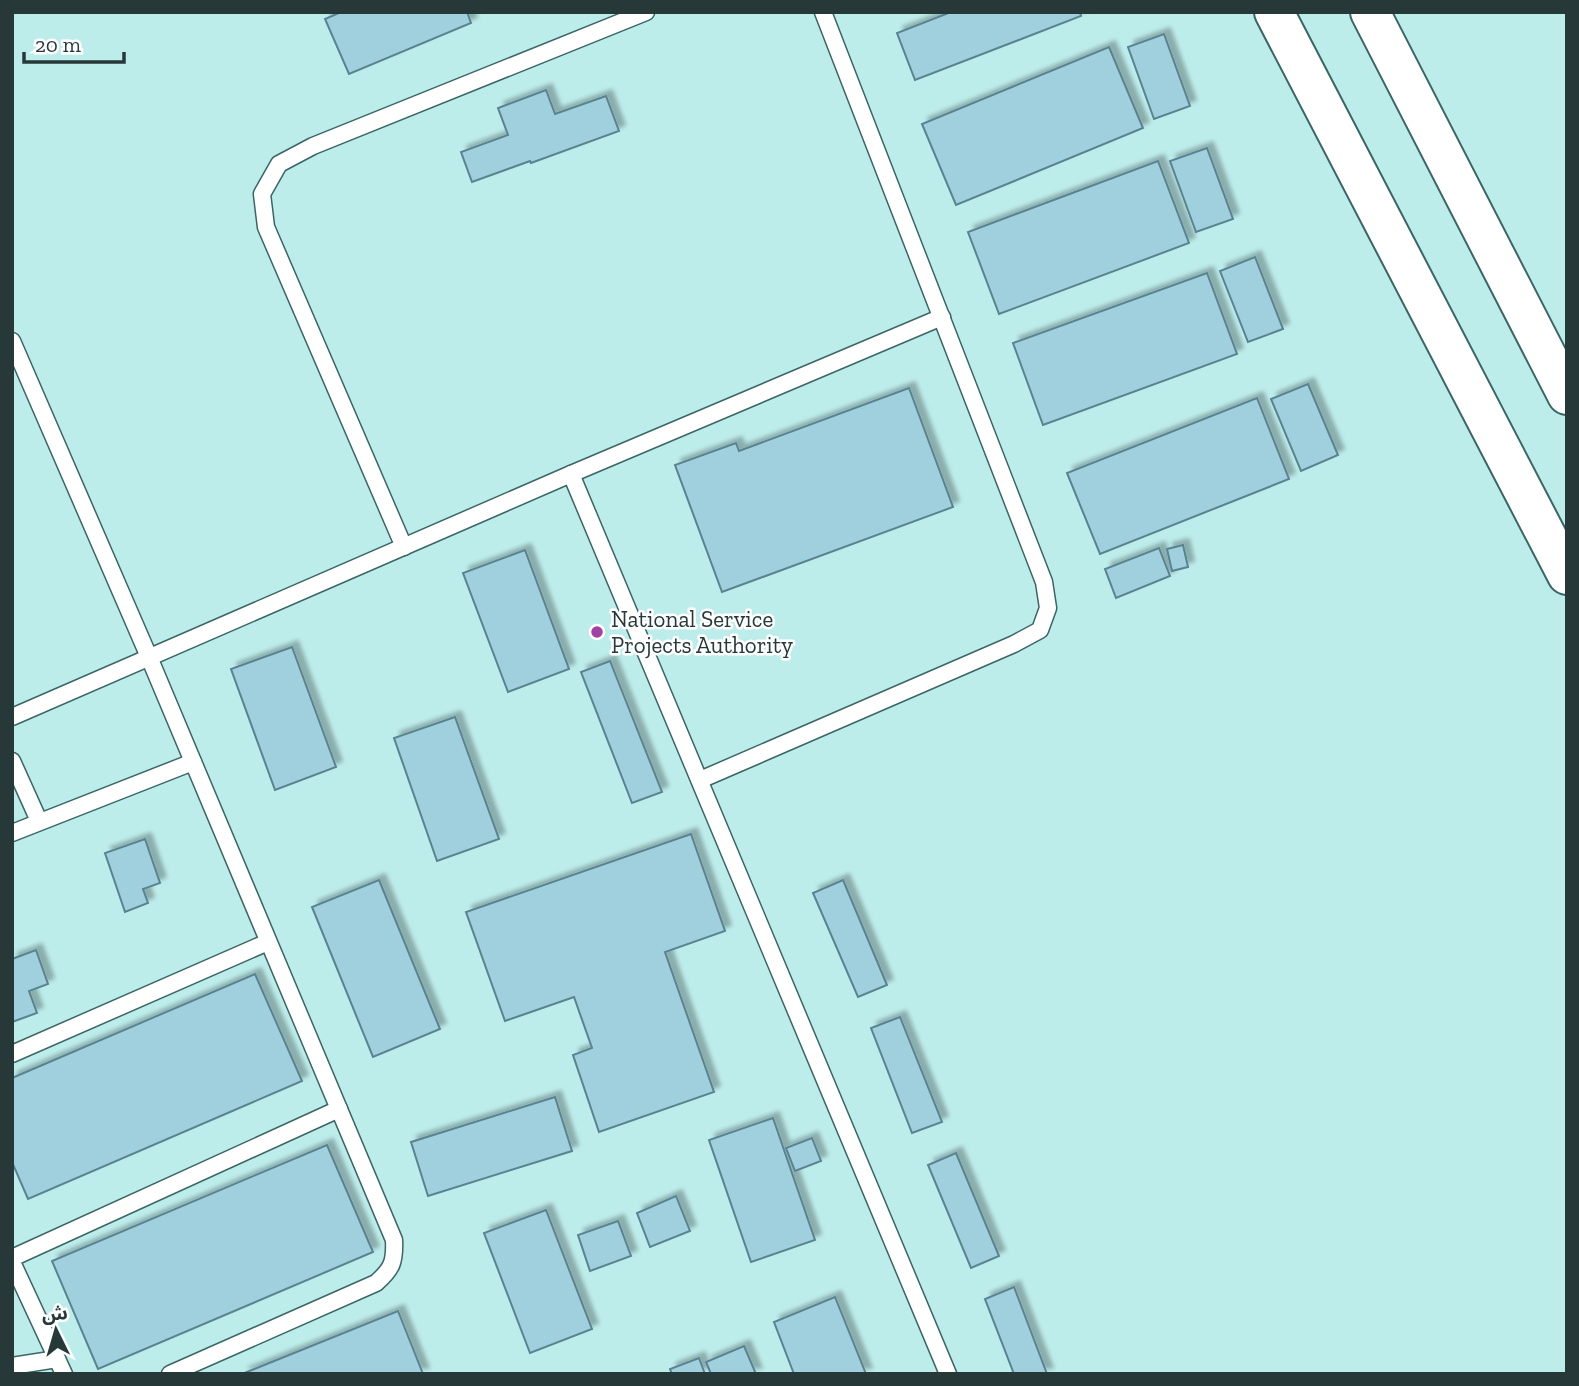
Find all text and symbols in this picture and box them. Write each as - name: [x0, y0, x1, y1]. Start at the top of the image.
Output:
- scale bar: [24, 21, 124, 65]
- text: 20 m: [35, 32, 81, 57]
- place label: National Service Projects Authority: [611, 605, 793, 659]
- marker: National Service Projects Authority: [589, 624, 605, 640]
- north arrow: [21, 1295, 91, 1365]
- text: ش: [41, 1301, 69, 1326]

